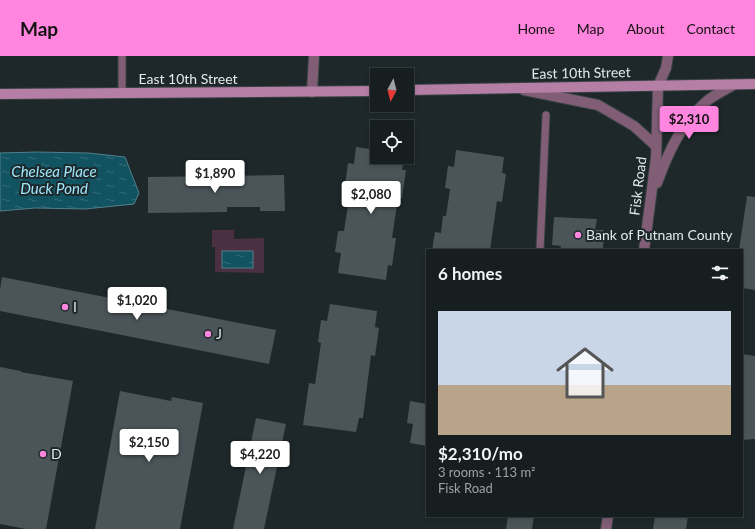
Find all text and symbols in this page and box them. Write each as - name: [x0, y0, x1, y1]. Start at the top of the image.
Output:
- text: Map: [20, 17, 58, 40]
- text: Home: [517, 20, 555, 37]
- text: Map: [577, 20, 604, 37]
- text: About: [626, 20, 664, 37]
- text: Contact: [686, 20, 735, 37]
- street label: East 10th Street: [531, 63, 631, 82]
- north arrow: [370, 68, 414, 112]
- map controls: [370, 68, 414, 164]
- street label: East 10th Street: [138, 70, 238, 87]
- pin: $2,310: [656, 106, 722, 140]
- text: $2,310: [669, 111, 709, 127]
- button: locate: [370, 120, 414, 164]
- street label: Fisk Road: [625, 156, 650, 216]
- pin: $1,890: [182, 160, 248, 194]
- water label: Chelsea Place Duck Pond: [11, 162, 97, 197]
- text: $1,890: [195, 165, 235, 181]
- pin: $2,080: [338, 181, 404, 215]
- text: $2,080: [351, 186, 391, 202]
- place label: Bank of Putnam County: [586, 226, 733, 243]
- marker: Bank of Putnam County: [573, 230, 583, 240]
- icon: filters: [709, 262, 731, 284]
- text: 6 homes: [438, 263, 502, 284]
- pin: $1,020: [104, 287, 170, 321]
- text: $1,020: [117, 292, 157, 308]
- place label: I: [73, 298, 77, 315]
- marker: I: [60, 302, 70, 312]
- place label: J: [216, 325, 222, 342]
- marker: J: [203, 329, 213, 339]
- icon: home: [549, 337, 621, 409]
- pin: $2,150: [116, 429, 182, 463]
- text: $2,150: [129, 434, 169, 450]
- pin: $4,220: [227, 441, 293, 475]
- text: $2,310/mo: [438, 443, 523, 464]
- place label: D: [51, 445, 62, 462]
- text: $4,220: [240, 446, 280, 462]
- marker: D: [38, 449, 48, 459]
- text: 3 rooms · 113 m²: [438, 464, 535, 480]
- text: Fisk Road: [438, 480, 493, 496]

